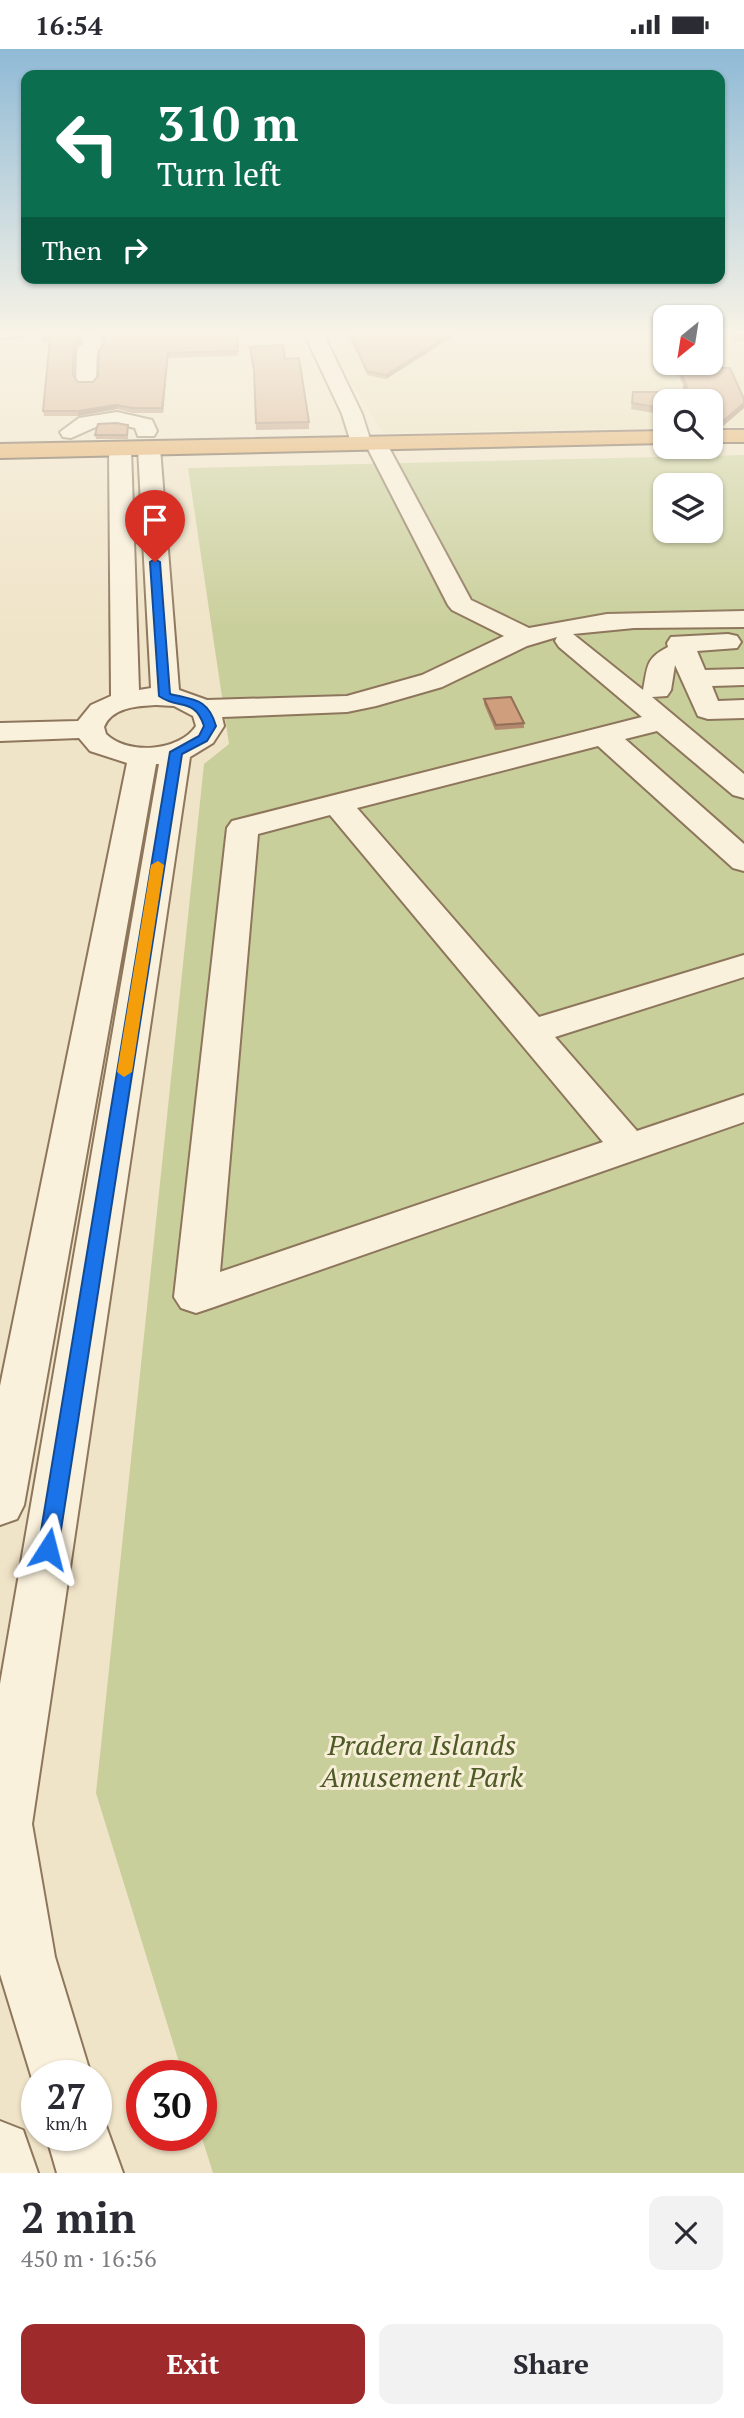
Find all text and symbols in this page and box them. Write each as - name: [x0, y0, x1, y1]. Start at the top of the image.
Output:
- text: 16:54: [35, 8, 103, 42]
- text: 310 m: [157, 90, 299, 155]
- icon: left: [42, 98, 133, 189]
- text: Turn left: [157, 153, 281, 195]
- icon: right: [116, 231, 154, 269]
- text: Then: [42, 233, 102, 267]
- north arrow: [653, 305, 723, 375]
- map controls: [653, 305, 723, 543]
- button: search: [653, 389, 723, 459]
- button: layers: [653, 473, 723, 543]
- pin: [125, 490, 185, 562]
- icon: arrive: [136, 501, 174, 539]
- position arrow: [11, 1512, 85, 1586]
- park label: Pradera Islands Amusement Park: [319, 1726, 524, 1795]
- speed limit sign: 30: [126, 2060, 217, 2151]
- text: 27: [47, 2073, 86, 2119]
- text: km/h: [46, 2111, 87, 2135]
- text: 2 min: [21, 2189, 136, 2245]
- button: close: [649, 2196, 723, 2270]
- text: 450 m · 16:56: [21, 2243, 156, 2274]
- button: Exit: [21, 2324, 365, 2404]
- button: Share: [379, 2324, 723, 2404]

